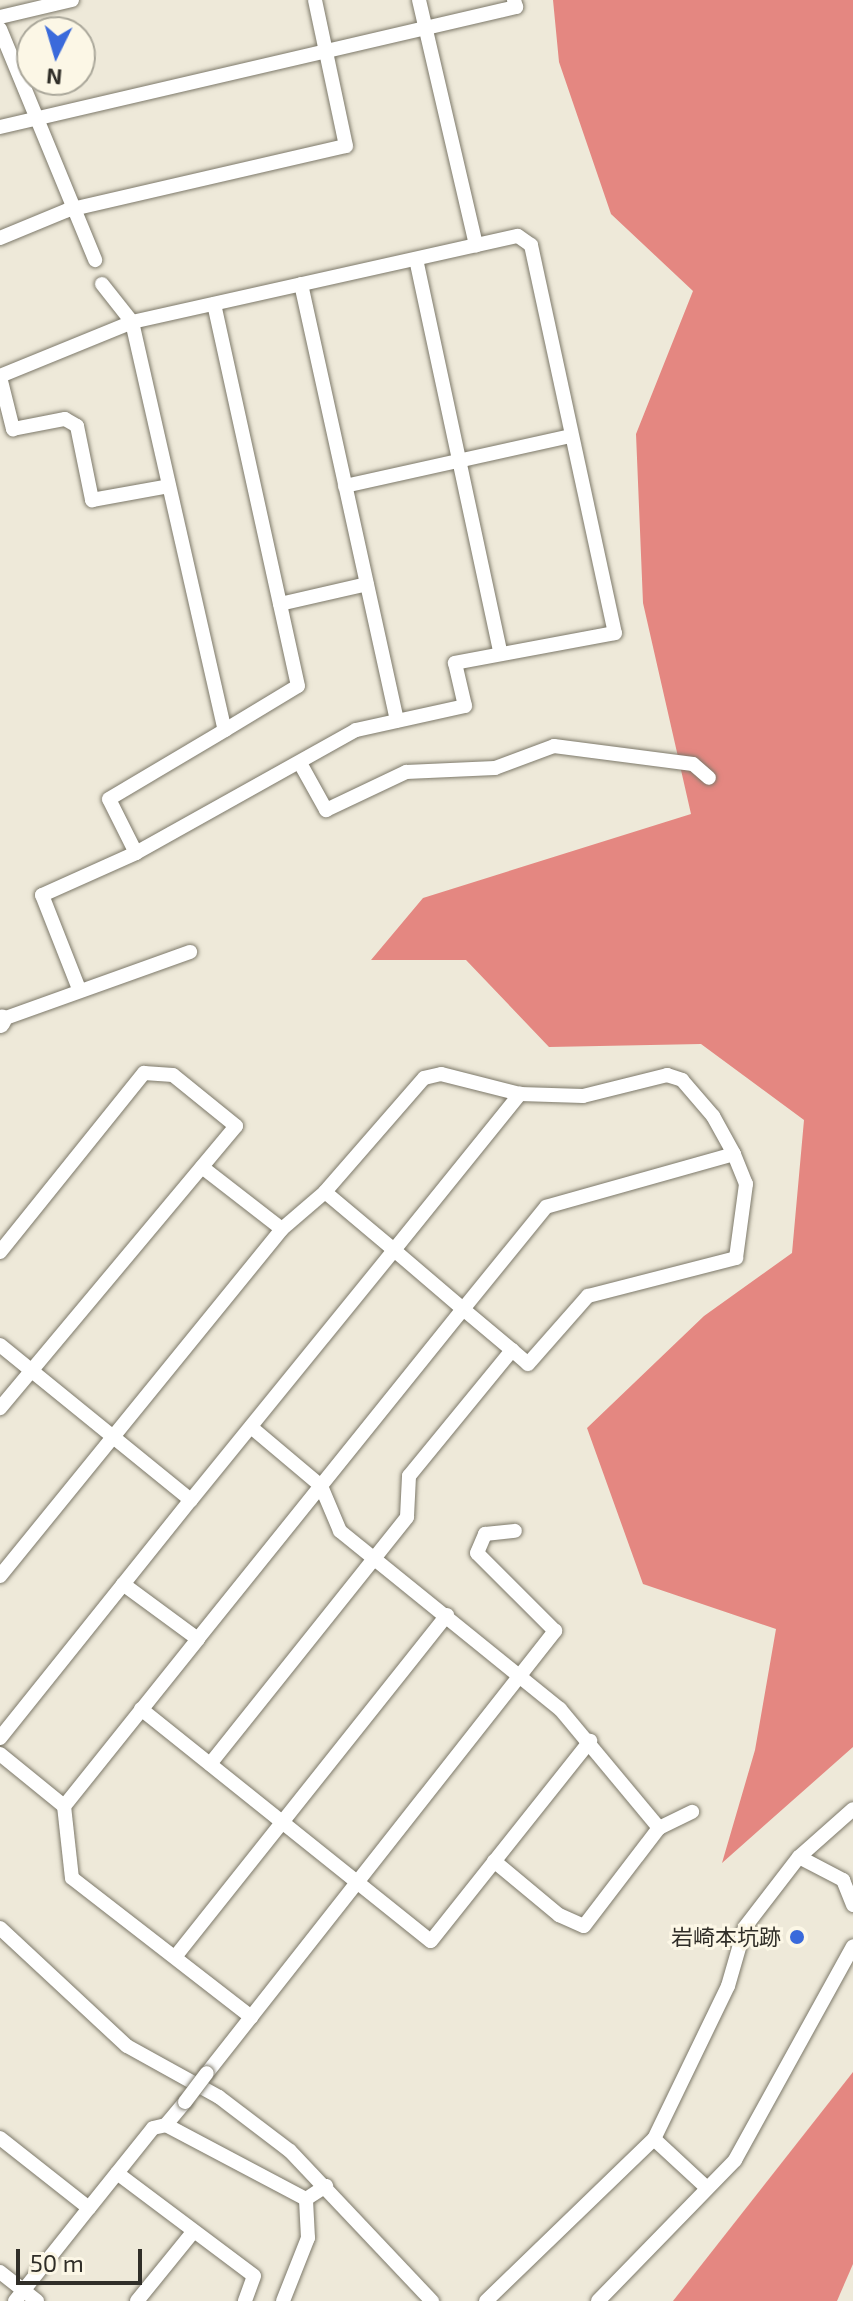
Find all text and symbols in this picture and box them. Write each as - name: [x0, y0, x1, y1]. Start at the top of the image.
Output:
- north arrow: [16, 16, 96, 96]
- text: N: [45, 64, 63, 92]
- place label: 岩崎本坑跡: [671, 1924, 781, 1950]
- marker: 岩崎本坑跡: [788, 1928, 806, 1946]
- scale bar: [20, 2233, 146, 2283]
- text: 50 m: [30, 2248, 84, 2277]

